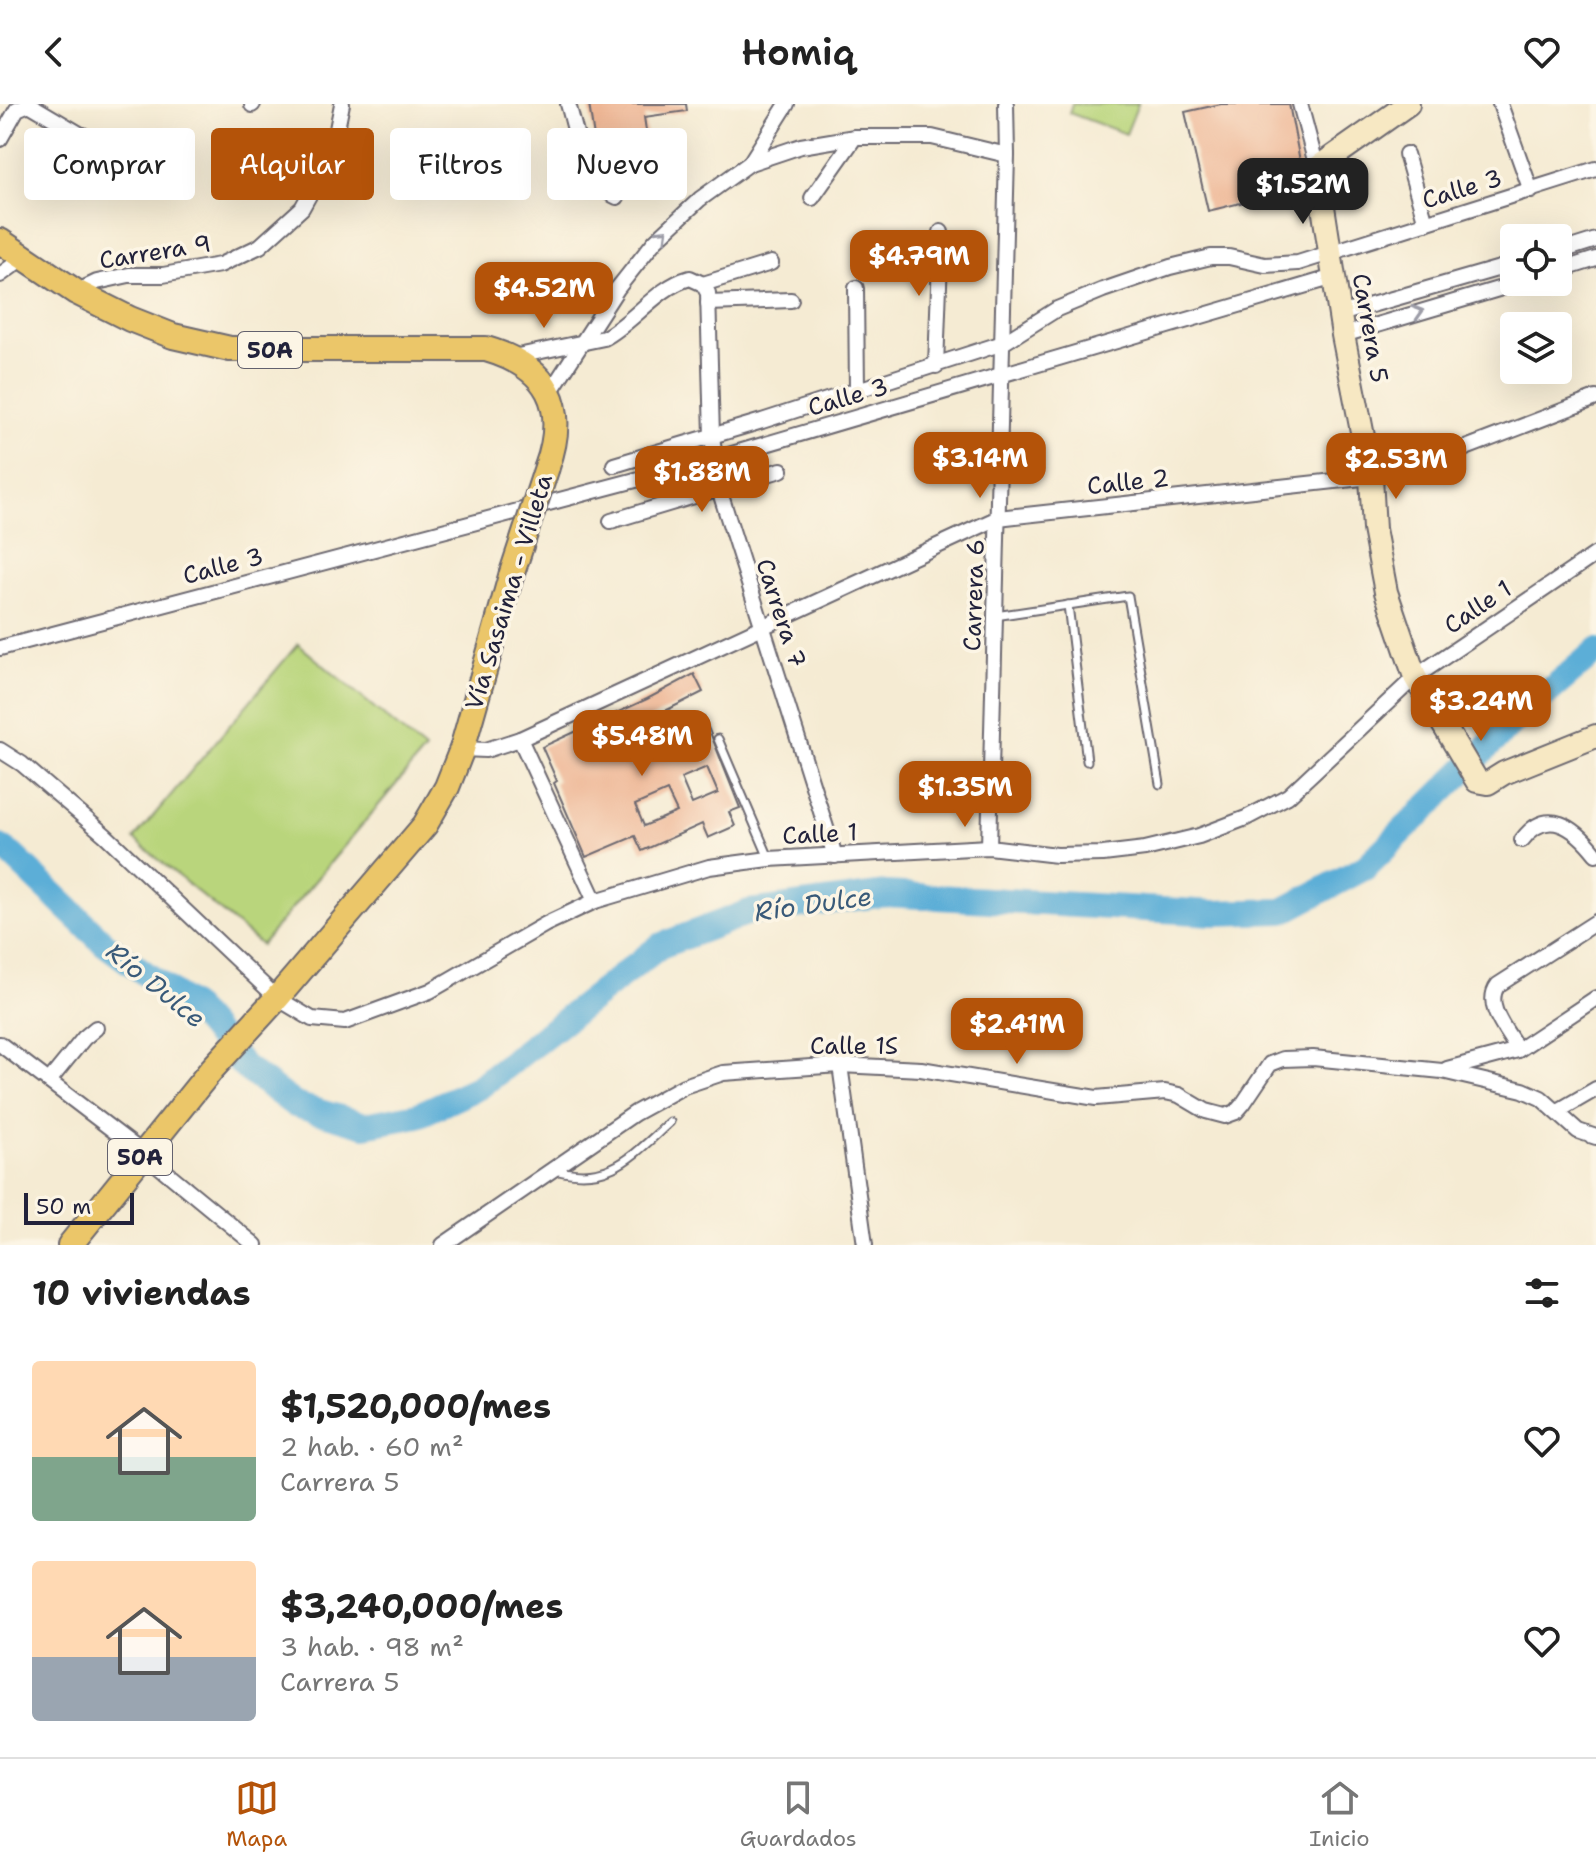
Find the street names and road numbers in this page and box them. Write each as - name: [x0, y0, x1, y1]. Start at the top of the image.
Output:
- street label: Calle 3: [1418, 162, 1506, 216]
- street label: Carrera 9: [97, 227, 213, 277]
- street label: Carrera 5: [1345, 271, 1395, 385]
- road number: 50A: [238, 332, 302, 368]
- street label: Calle 3: [804, 370, 892, 424]
- street label: Calle 2: [1086, 462, 1170, 502]
- street label: Vía Sasaima - Villeta: [458, 470, 560, 714]
- street label: Carrera 6: [956, 538, 992, 652]
- street label: Calle 3: [179, 540, 267, 592]
- street label: Carrera 7: [748, 555, 814, 671]
- street label: Calle 1: [1438, 573, 1518, 641]
- street label: Calle 1: [782, 816, 858, 852]
- street label: Calle 1S: [810, 1030, 898, 1062]
- road number: 50A: [108, 1139, 172, 1175]

